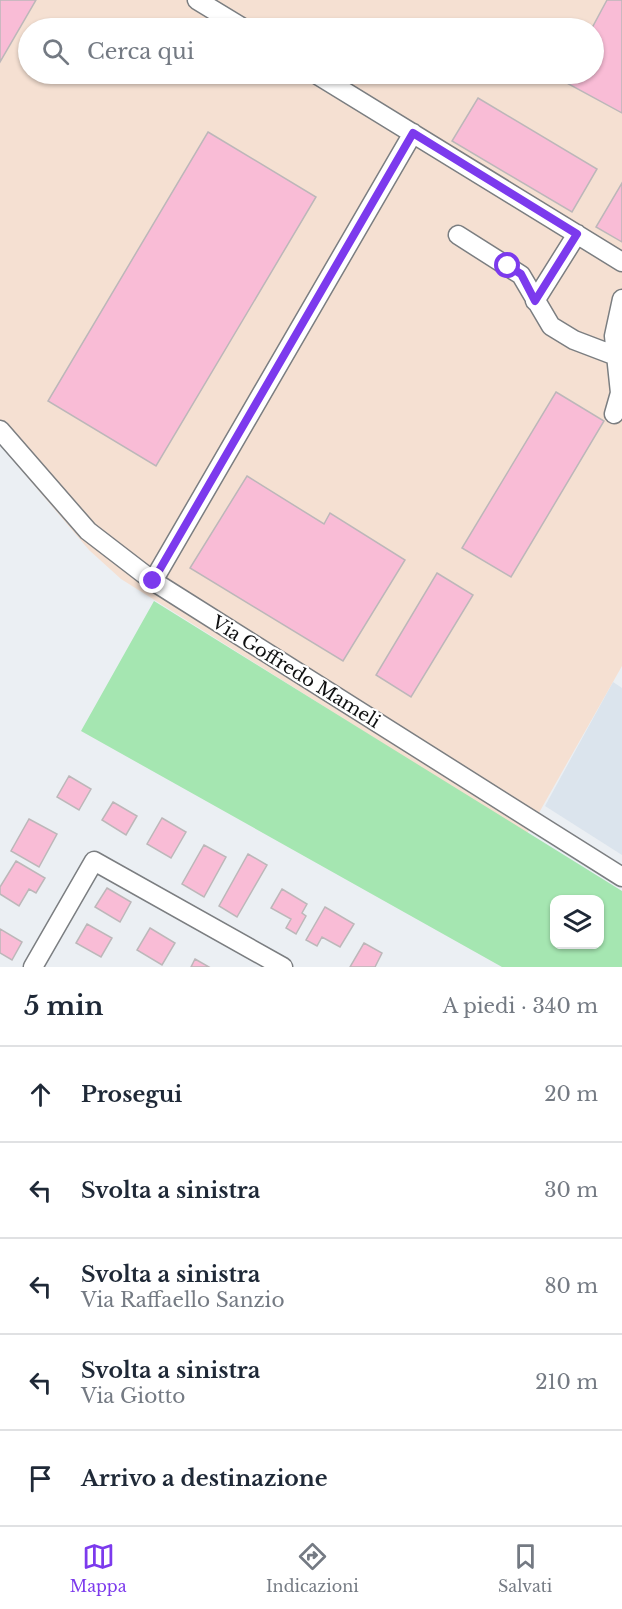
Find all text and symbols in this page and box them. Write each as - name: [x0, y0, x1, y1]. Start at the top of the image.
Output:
- search box: [18, 18, 604, 84]
- icon: search: [39, 35, 72, 68]
- text: Cerca qui: [87, 38, 194, 65]
- route start: [494, 252, 520, 278]
- route end: [139, 567, 165, 593]
- street label: Via Goffredo Mameli: [207, 611, 384, 733]
- map controls: [550, 895, 604, 949]
- button: layers: [550, 895, 604, 949]
- text: 5 min: [24, 990, 103, 1022]
- text: A piedi · 340 m: [443, 994, 598, 1018]
- icon: ahead: [24, 1078, 57, 1111]
- text: Prosegui: [81, 1081, 182, 1108]
- text: 20 m: [544, 1082, 598, 1106]
- icon: left: [24, 1174, 57, 1207]
- text: Svolta a sinistra: [81, 1177, 260, 1204]
- text: 30 m: [544, 1178, 598, 1202]
- text: Svolta a sinistra: [81, 1261, 260, 1288]
- icon: left: [24, 1270, 57, 1303]
- text: 80 m: [544, 1274, 598, 1298]
- text: Via Raffaello Sanzio: [81, 1288, 285, 1312]
- text: Svolta a sinistra: [81, 1357, 260, 1384]
- icon: left: [24, 1366, 57, 1399]
- text: 210 m: [535, 1370, 598, 1394]
- text: Via Giotto: [81, 1384, 185, 1408]
- icon: arrive: [24, 1462, 57, 1495]
- text: Arrivo a destinazione: [81, 1465, 328, 1492]
- tab: Mappa: [70, 1540, 127, 1596]
- tab: Indicazioni: [266, 1540, 359, 1596]
- tab: Salvati: [498, 1540, 552, 1596]

